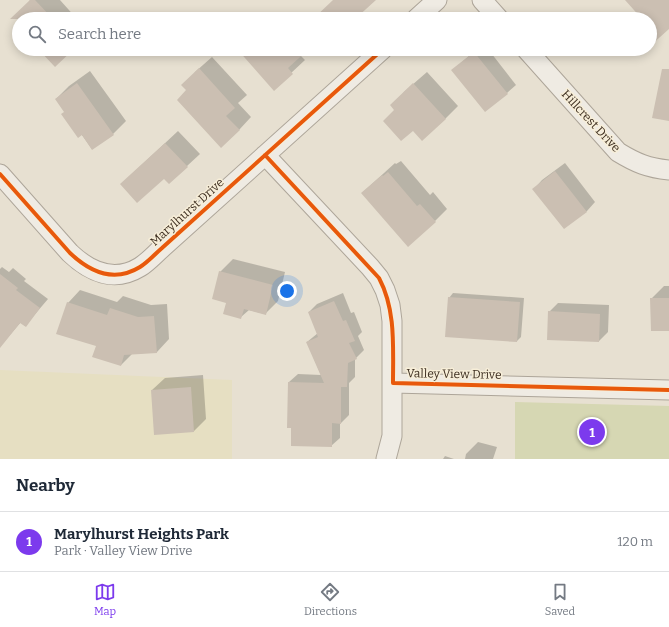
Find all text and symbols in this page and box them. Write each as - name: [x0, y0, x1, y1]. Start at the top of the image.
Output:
- search box: [12, 12, 657, 56]
- icon: search: [26, 23, 48, 45]
- text: Search here: [58, 25, 141, 43]
- street label: Hillcrest Drive: [559, 87, 623, 155]
- street label: Marylhurst Drive: [147, 175, 227, 249]
- your location: [277, 281, 297, 301]
- street label: Valley View Drive: [406, 366, 502, 382]
- pin: 1: [579, 417, 605, 447]
- text: Nearby: [16, 475, 75, 496]
- text: Marylhurst Heights Park: [54, 525, 229, 543]
- text: 1: [26, 534, 32, 549]
- text: 120 m: [617, 534, 653, 549]
- text: Park · Valley View Drive: [54, 543, 192, 558]
- tab: Map: [94, 581, 116, 618]
- tab: Directions: [304, 581, 357, 618]
- tab: Saved: [545, 581, 575, 618]

